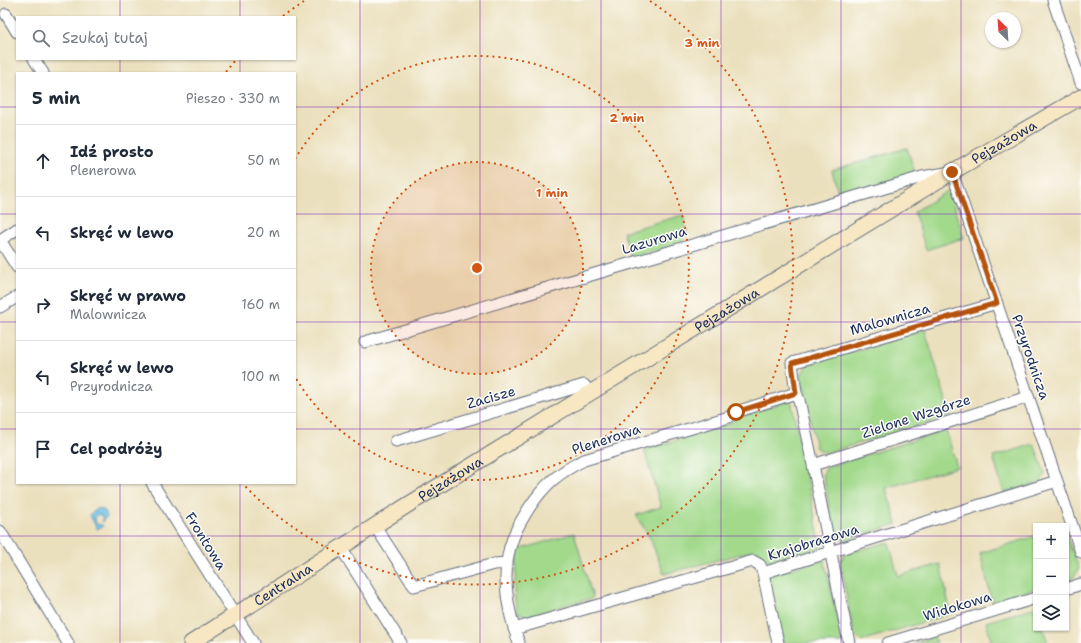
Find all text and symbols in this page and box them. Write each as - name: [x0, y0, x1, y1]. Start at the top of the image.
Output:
- north arrow: [985, 12, 1021, 48]
- search box: [16, 16, 296, 60]
- icon: search: [30, 27, 52, 49]
- text: Szukaj tutaj: [62, 28, 148, 48]
- text: 3 min: [685, 35, 720, 51]
- text: 5 min: [32, 87, 80, 109]
- text: Pieszo · 330 m: [186, 90, 280, 107]
- text: 2 min: [610, 110, 645, 126]
- street label: Pejzażowa: [968, 116, 1040, 168]
- text: Idź prosto: [70, 142, 154, 162]
- icon: ahead: [32, 150, 54, 172]
- text: 50 m: [247, 152, 280, 169]
- text: Plenerowa: [70, 162, 136, 179]
- route end: [943, 163, 961, 181]
- text: 1 min: [536, 185, 568, 201]
- icon: left: [32, 222, 54, 244]
- street label: Lazurowa: [619, 222, 689, 258]
- text: Skręć w lewo: [70, 223, 174, 243]
- text: 20 m: [247, 224, 280, 241]
- centre of rings: [470, 261, 484, 275]
- street label: Pejzażowa: [691, 283, 763, 336]
- text: Skręć w prawo: [70, 286, 186, 306]
- icon: right: [32, 294, 54, 316]
- text: 160 m: [242, 296, 280, 313]
- street label: Malownicza: [848, 299, 932, 339]
- text: Malownicza: [70, 306, 146, 323]
- street label: Przyrodnicza: [1008, 312, 1054, 402]
- text: Skręć w lewo: [70, 358, 174, 378]
- icon: left: [32, 366, 54, 388]
- text: 100 m: [241, 368, 280, 385]
- text: Przyrodnicza: [70, 378, 153, 395]
- street label: Zacisze: [465, 381, 517, 413]
- street label: Zielone Wzgórze: [859, 390, 973, 442]
- route start: [727, 403, 745, 421]
- street label: Plenerowa: [569, 419, 643, 459]
- icon: arrive: [32, 438, 54, 460]
- text: Cel podróży: [70, 439, 162, 459]
- street label: Pejzażowa: [415, 452, 486, 505]
- street label: Frontowa: [181, 509, 231, 573]
- street label: Krajobrazowa: [765, 520, 861, 564]
- map controls: [1033, 523, 1069, 631]
- button: +: [1033, 523, 1069, 559]
- street label: Centralna: [250, 559, 316, 610]
- button: −: [1033, 559, 1069, 595]
- street label: Widokowa: [921, 587, 994, 625]
- button: layers: [1033, 595, 1069, 631]

